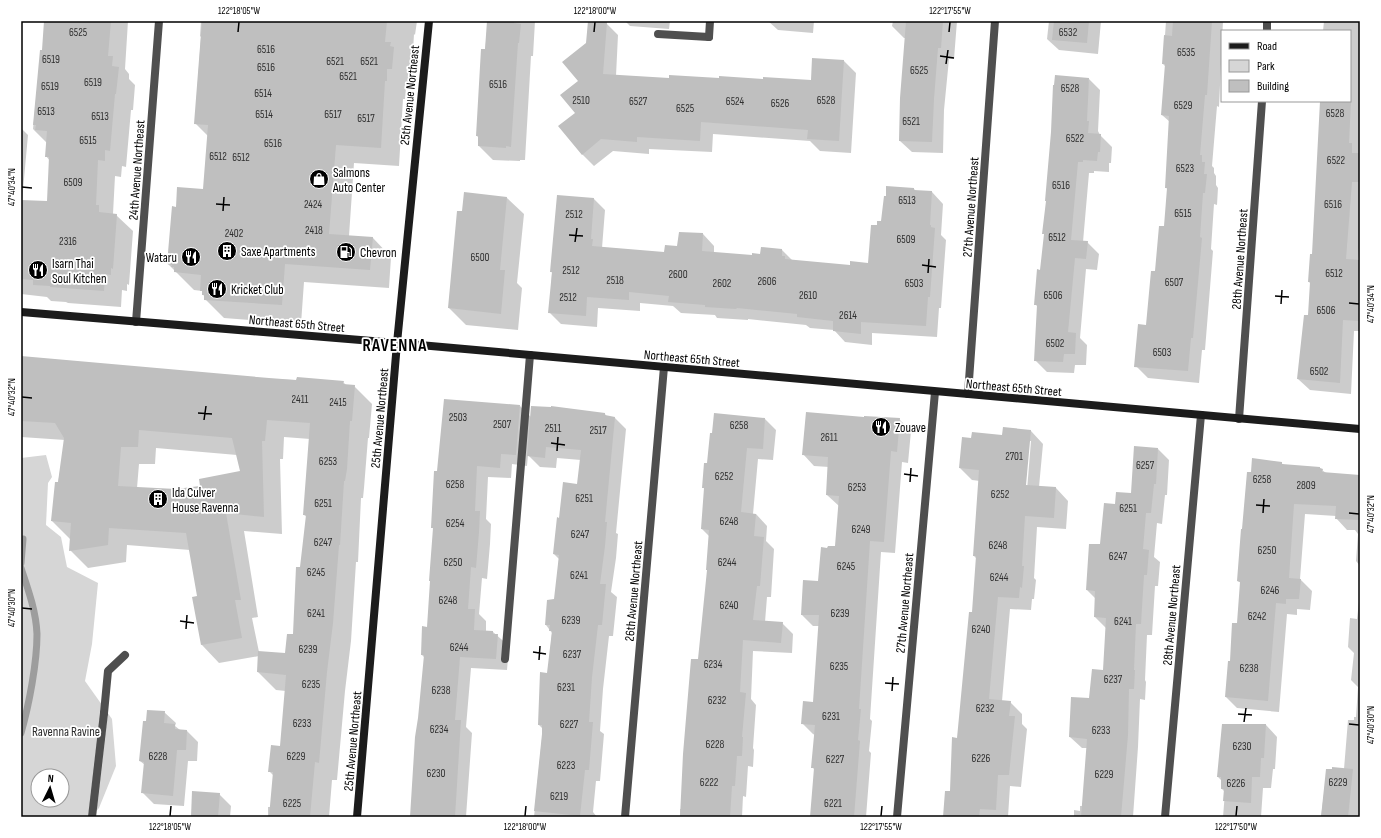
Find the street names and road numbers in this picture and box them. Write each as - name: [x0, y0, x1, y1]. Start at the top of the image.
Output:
- street label: 25th Avenue Northeast: [397, 44, 423, 146]
- street label: 24th Avenue Northeast: [126, 119, 148, 221]
- street label: 27th Avenue Northeast: [960, 156, 982, 258]
- street label: 28th Avenue Northeast: [1229, 208, 1251, 310]
- street label: Northeast 65th Street: [248, 312, 346, 336]
- street label: Northeast 65th Street: [643, 347, 741, 371]
- street label: 25th Avenue Northeast: [368, 367, 392, 469]
- street label: Northeast 65th Street: [965, 376, 1063, 400]
- street label: 26th Avenue Northeast: [622, 540, 646, 642]
- street label: 27th Avenue Northeast: [893, 552, 917, 654]
- street label: 28th Avenue Northeast: [1160, 564, 1184, 666]
- street label: 25th Avenue Northeast: [341, 690, 365, 792]

